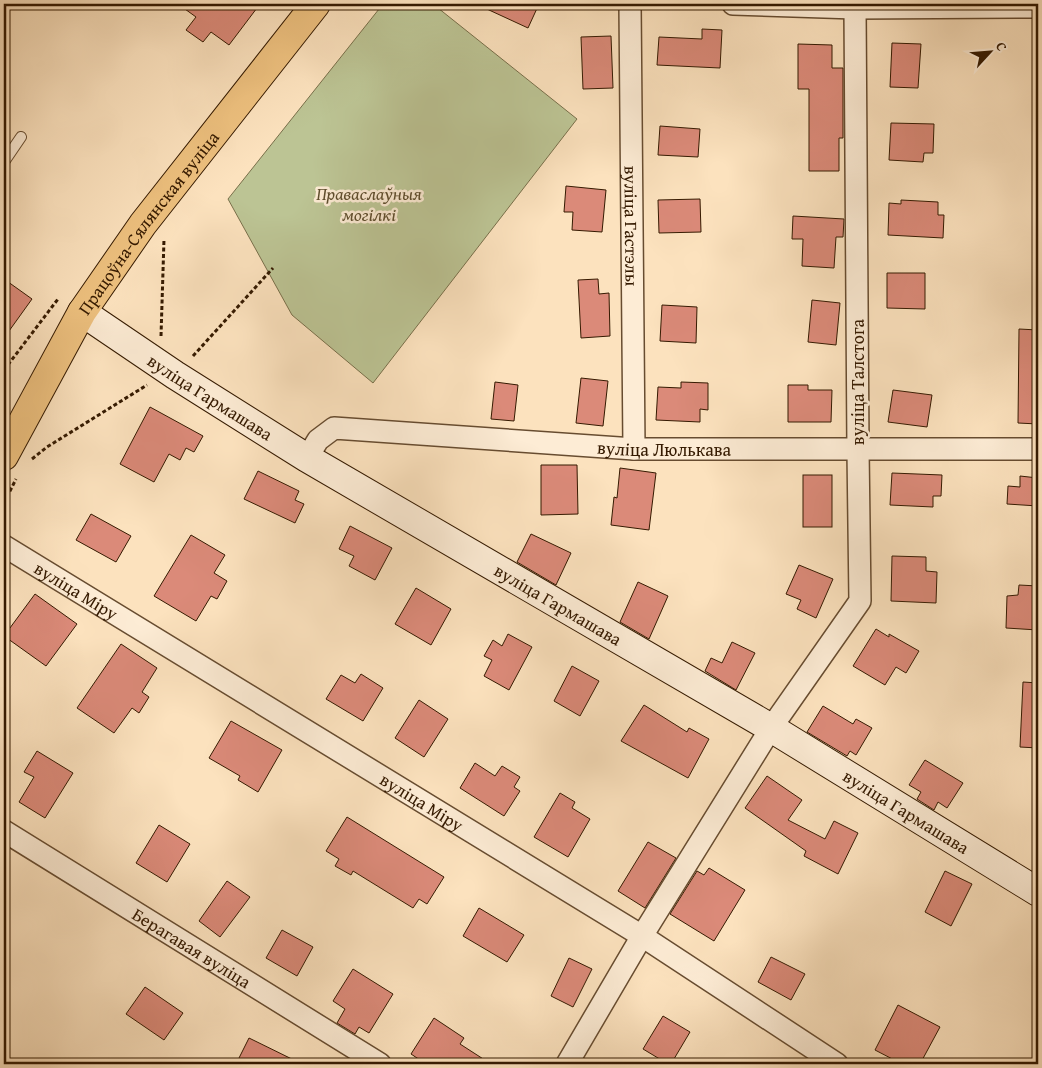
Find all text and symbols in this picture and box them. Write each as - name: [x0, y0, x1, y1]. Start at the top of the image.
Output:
- north arrow: [964, 28, 1014, 78]
- text: С: [991, 38, 1012, 54]
- street label: Працоўна-Сялянская вуліца: [71, 124, 225, 320]
- street label: вуліца Гастэлы: [618, 166, 646, 287]
- park label: Праваслаўныя могілкі: [316, 180, 422, 228]
- street label: вуліца Талстога: [844, 318, 871, 445]
- street label: вуліца Гармашава: [142, 347, 279, 447]
- street label: вуліца Люлькава: [596, 433, 732, 463]
- street label: вуліца Міру: [29, 554, 124, 626]
- street label: вуліца Гармашава: [489, 556, 628, 652]
- street label: вуліца Гармашава: [838, 762, 975, 861]
- street label: вуліца Міру: [375, 766, 469, 838]
- street label: Берагавая вуліца: [127, 900, 257, 995]

